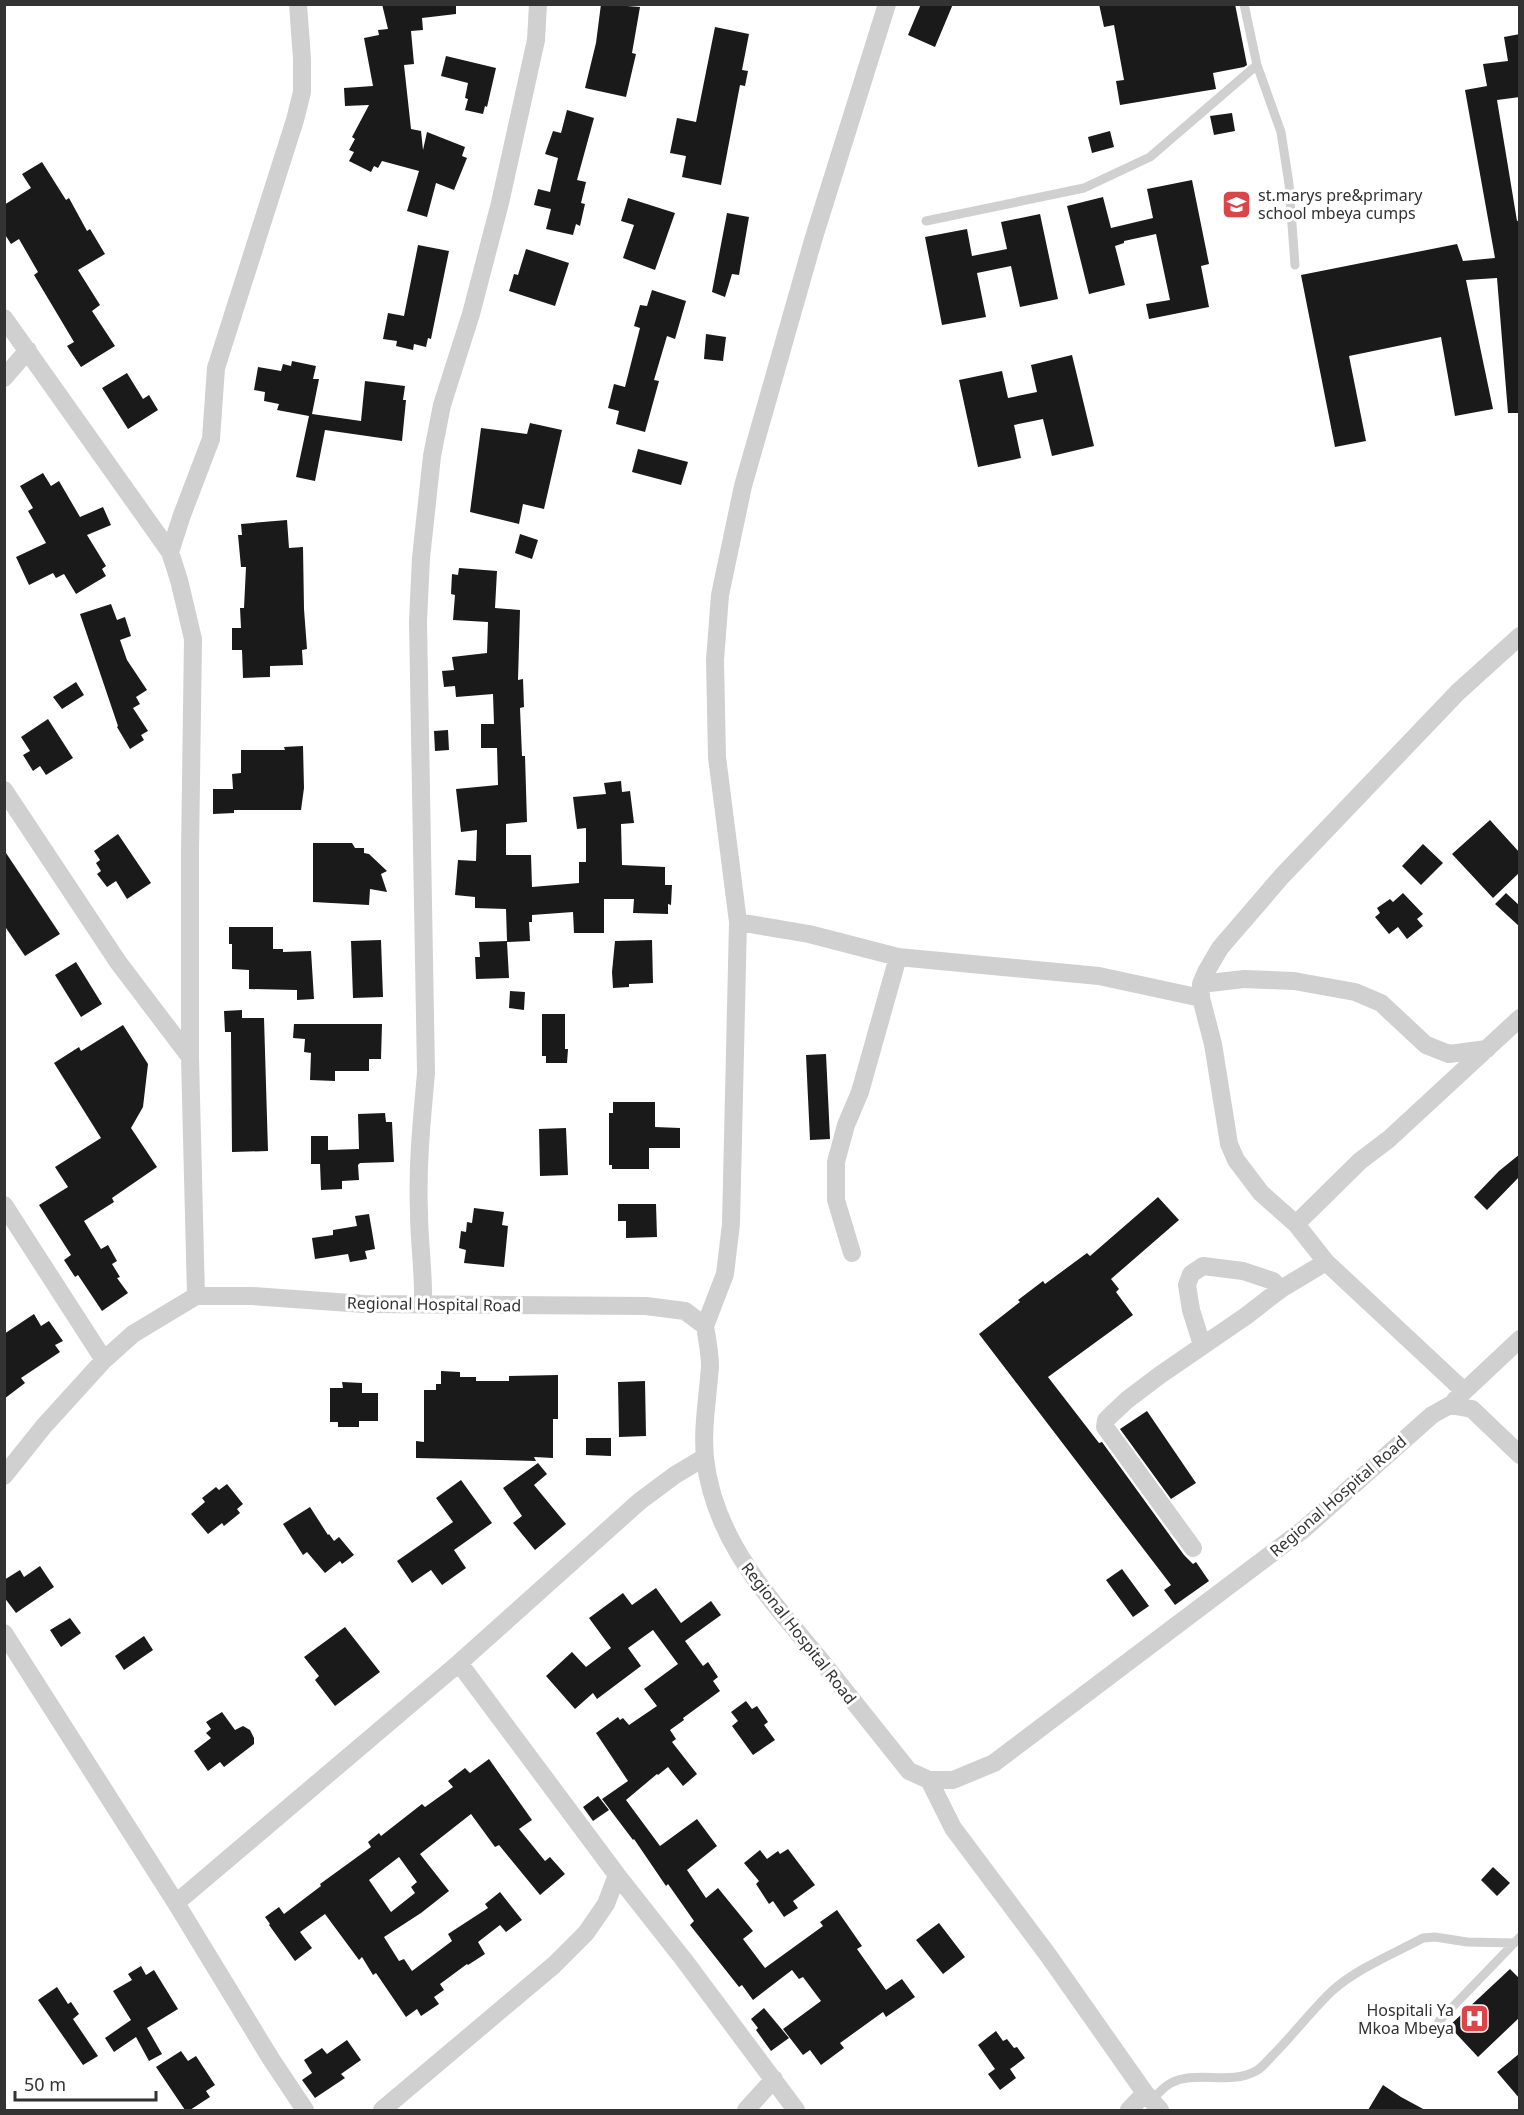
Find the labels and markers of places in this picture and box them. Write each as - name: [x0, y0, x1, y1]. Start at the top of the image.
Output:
- place label: st.marys pre&primary school mbeya cumps: [1258, 184, 1423, 224]
- school or university icon: st.marys pre&primary school mbeya cumps: [1221, 188, 1253, 220]
- place label: Hospitali Ya Mkoa Mbeya: [1358, 1999, 1454, 2039]
- hospital icon: Hospitali Ya Mkoa Mbeya: [1459, 2003, 1491, 2035]

